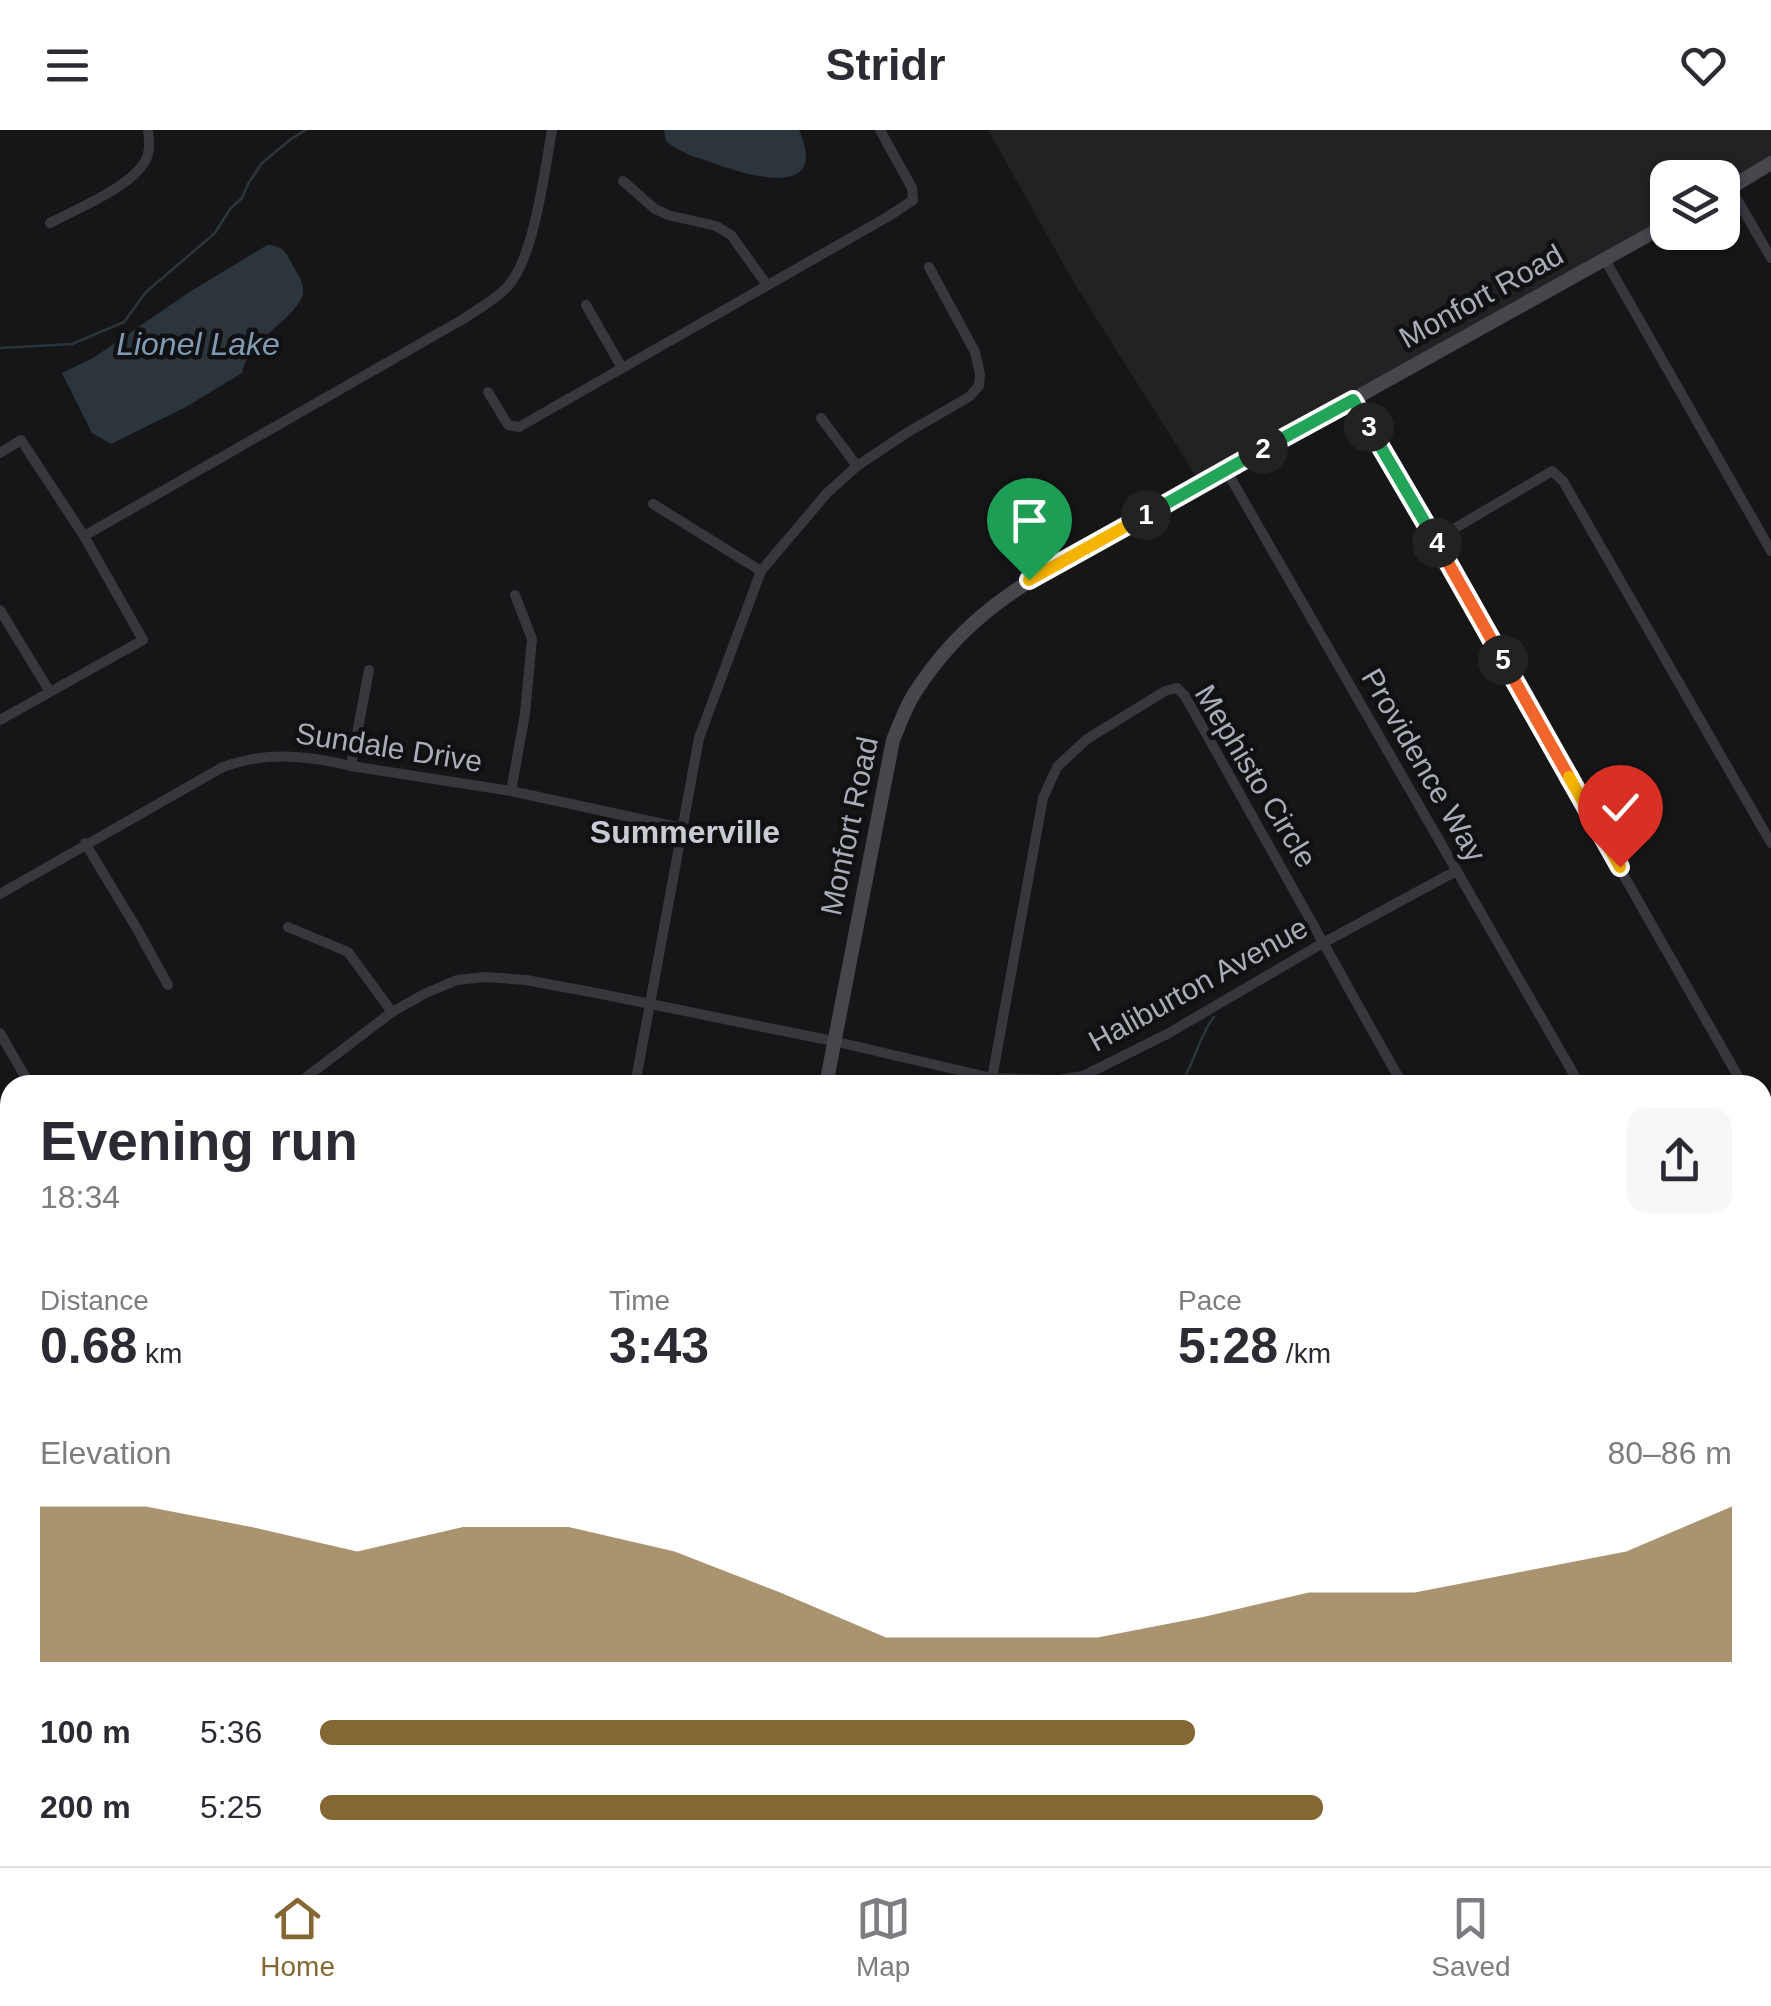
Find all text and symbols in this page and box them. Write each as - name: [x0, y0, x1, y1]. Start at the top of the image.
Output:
- icon: menu: [40, 38, 95, 93]
- icon: heart: [1676, 38, 1731, 93]
- text: Stridr: [825, 39, 946, 90]
- map controls: [1650, 160, 1740, 250]
- button: layers: [1650, 160, 1740, 250]
- street label: Monfort Road: [1394, 238, 1568, 354]
- water label: Lionel Lake: [116, 326, 280, 362]
- pin: 3: [1344, 402, 1394, 452]
- text: 3: [1361, 411, 1377, 442]
- pin: 2: [1238, 424, 1288, 474]
- text: 2: [1255, 433, 1271, 464]
- pin: [987, 478, 1072, 581]
- pin: 1: [1121, 490, 1171, 540]
- icon: arrive: [1002, 493, 1057, 548]
- text: 1: [1138, 499, 1154, 530]
- pin: 4: [1412, 518, 1462, 568]
- text: 4: [1429, 527, 1445, 558]
- pin: 5: [1478, 635, 1528, 685]
- text: 5: [1495, 644, 1511, 675]
- street label: Providence Way: [1355, 663, 1493, 867]
- street label: Mephisto Circle: [1189, 679, 1323, 873]
- street label: Sundale Drive: [293, 716, 485, 778]
- street label: Monfort Road: [814, 734, 884, 918]
- pin: [1578, 765, 1663, 868]
- icon: check: [1593, 780, 1648, 835]
- district label: Summerville: [590, 814, 780, 850]
- street label: Haliburton Avenue: [1083, 910, 1313, 1058]
- button: share: [1627, 1108, 1732, 1213]
- text: Evening run: [40, 1110, 358, 1172]
- text: 18:34: [40, 1179, 120, 1215]
- text: Distance: [40, 1285, 149, 1316]
- text: Time: [609, 1285, 670, 1316]
- text: Pace: [1178, 1285, 1242, 1316]
- text: 0.68: [40, 1318, 137, 1374]
- text: 3:43: [609, 1318, 709, 1374]
- text: 5:28: [1178, 1318, 1278, 1374]
- text: km: [137, 1338, 182, 1369]
- text: /km: [1278, 1338, 1331, 1369]
- text: Elevation: [40, 1435, 172, 1471]
- text: 80–86 m: [1607, 1435, 1732, 1471]
- text: 100 m: [40, 1714, 131, 1750]
- text: 5:36: [200, 1714, 262, 1750]
- text: 200 m: [40, 1789, 131, 1825]
- text: 5:25: [200, 1789, 262, 1825]
- tab: Home: [260, 1891, 335, 1983]
- tab: Map: [856, 1891, 911, 1983]
- tab: Saved: [1431, 1891, 1511, 1983]

